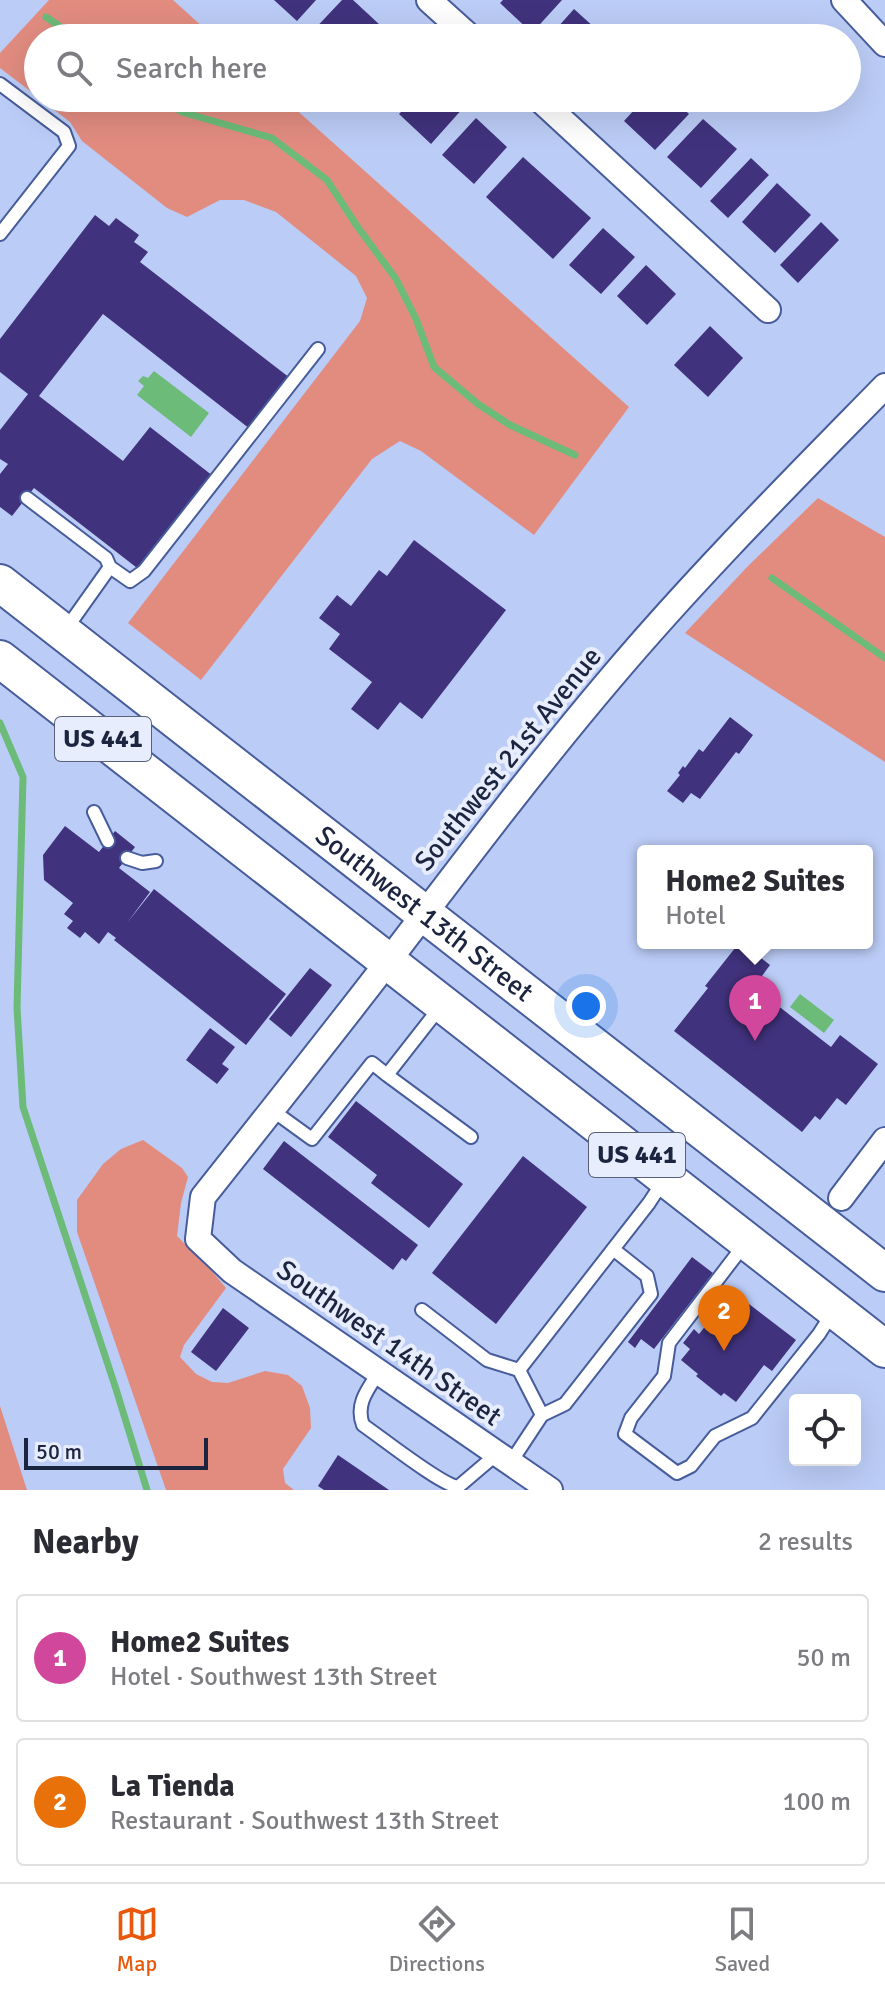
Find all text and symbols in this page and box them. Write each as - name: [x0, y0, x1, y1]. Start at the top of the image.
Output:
- search box: [24, 24, 861, 112]
- icon: search: [52, 46, 96, 90]
- text: Search here: [116, 50, 267, 87]
- street label: Southwest 21st Avenue: [407, 640, 609, 878]
- road number: US 441: [55, 717, 151, 761]
- street label: Southwest 13th Street: [309, 818, 540, 1009]
- popup: [637, 845, 873, 949]
- text: Home2 Suites: [665, 863, 845, 900]
- text: Hotel: [665, 900, 726, 932]
- pin: 1: [729, 975, 781, 1041]
- your location: [566, 986, 606, 1026]
- road number: US 441: [589, 1133, 685, 1177]
- street label: Southwest 14th Street: [270, 1253, 508, 1433]
- pin: 2: [698, 1285, 750, 1351]
- map controls: [789, 1394, 861, 1466]
- button: locate: [789, 1394, 861, 1466]
- scale bar: [24, 1434, 208, 1470]
- text: 50 m: [36, 1438, 82, 1465]
- text: Nearby: [32, 1521, 139, 1563]
- text: 2 results: [758, 1526, 853, 1558]
- text: Home2 Suites: [110, 1624, 289, 1661]
- text: 1: [53, 1642, 67, 1674]
- text: 50 m: [796, 1642, 851, 1674]
- text: Hotel · Southwest 13th Street: [110, 1661, 437, 1693]
- text: La Tienda: [110, 1768, 235, 1805]
- text: 2: [53, 1786, 67, 1818]
- text: 100 m: [782, 1786, 851, 1818]
- text: Restaurant · Southwest 13th Street: [110, 1805, 499, 1837]
- tab: Map: [115, 1902, 159, 1977]
- tab: Directions: [389, 1902, 485, 1977]
- tab: Saved: [715, 1902, 770, 1977]

